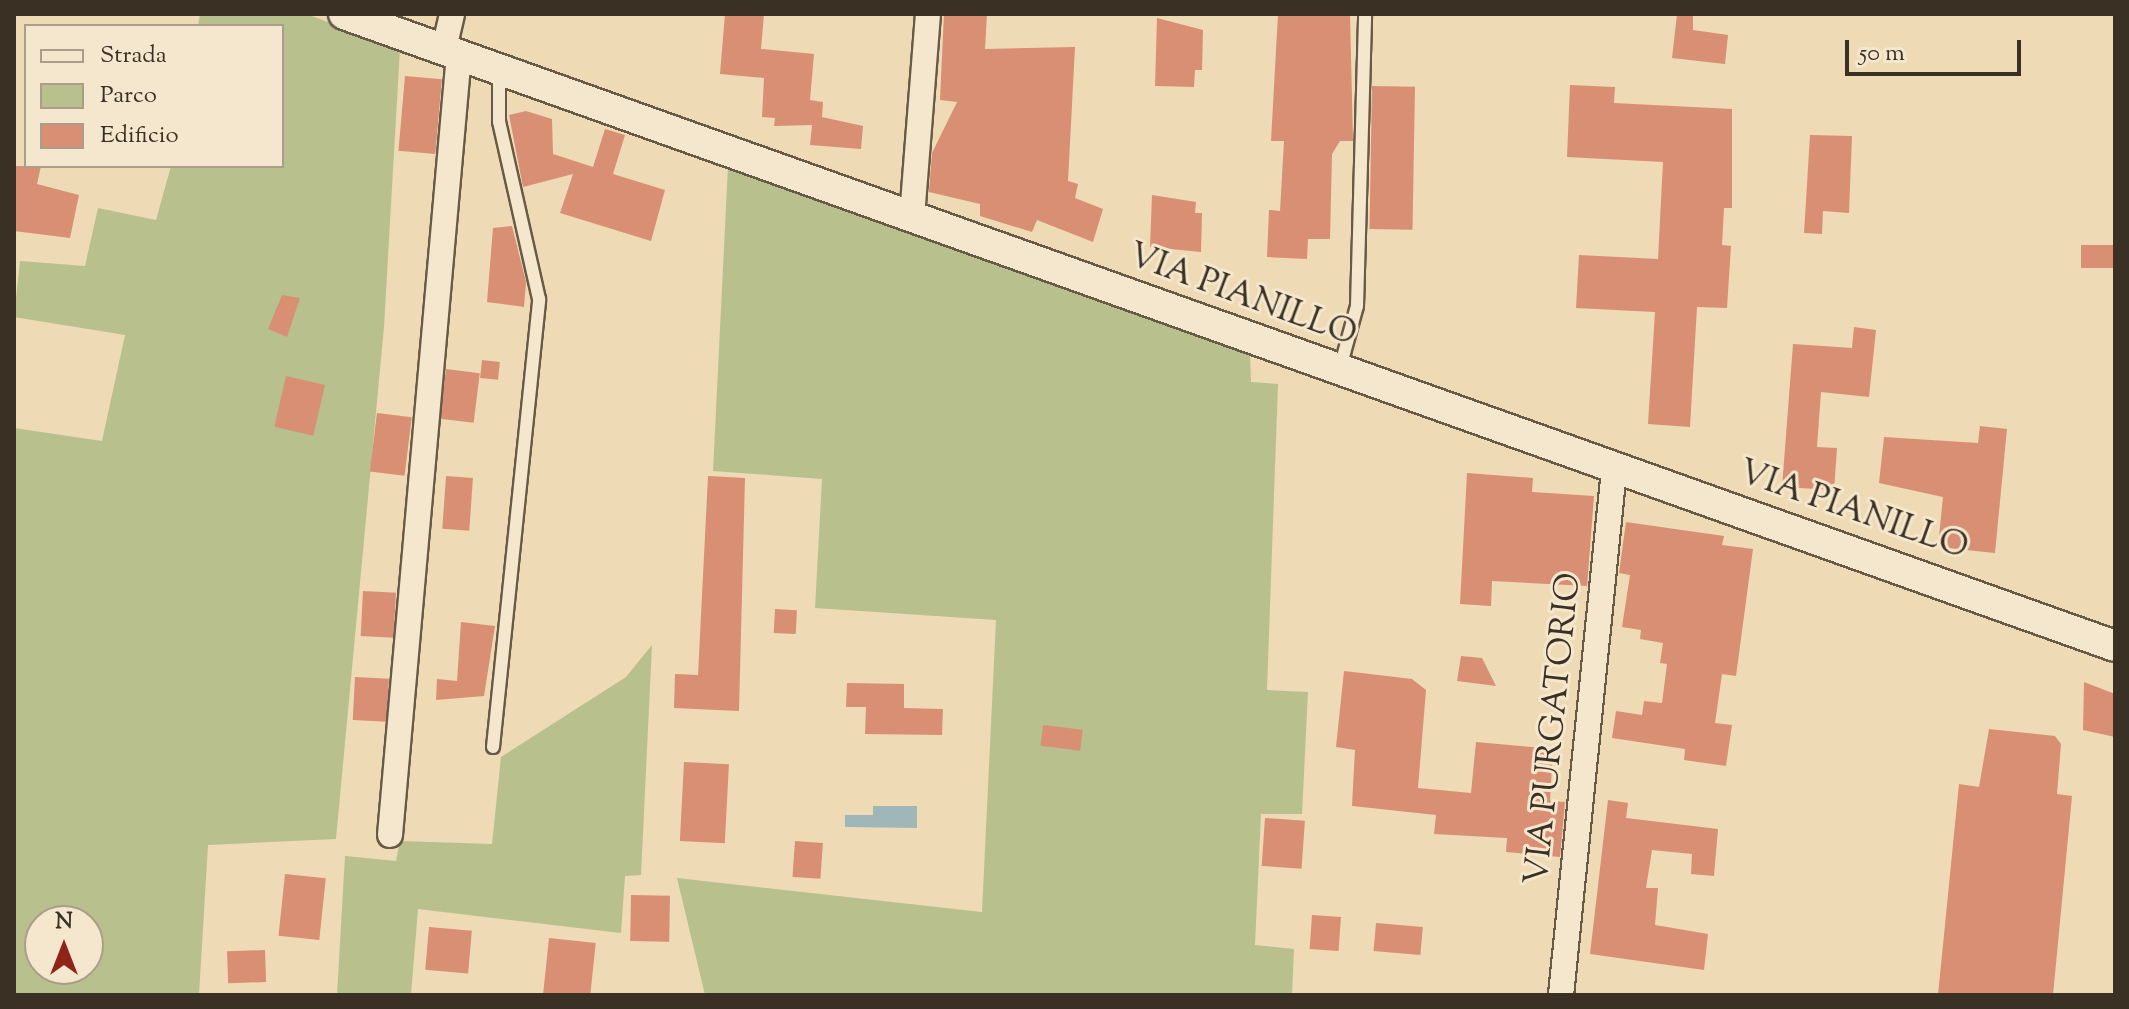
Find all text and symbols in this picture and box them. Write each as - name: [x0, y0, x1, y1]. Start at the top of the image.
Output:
- legend: [24, 24, 284, 168]
- scale bar: [1849, 24, 2025, 74]
- text: 50 m: [1859, 37, 1905, 71]
- text: Strada: [100, 39, 167, 73]
- text: Parco: [100, 79, 157, 113]
- text: Edificio: [100, 119, 179, 153]
- street label: VIA PIANILLO: [1122, 236, 1362, 356]
- street label: VIA PIANILLO: [1733, 453, 1973, 569]
- street label: VIA PURGATORIO: [1517, 571, 1591, 887]
- north arrow: [24, 905, 104, 985]
- text: N: [55, 907, 73, 939]

